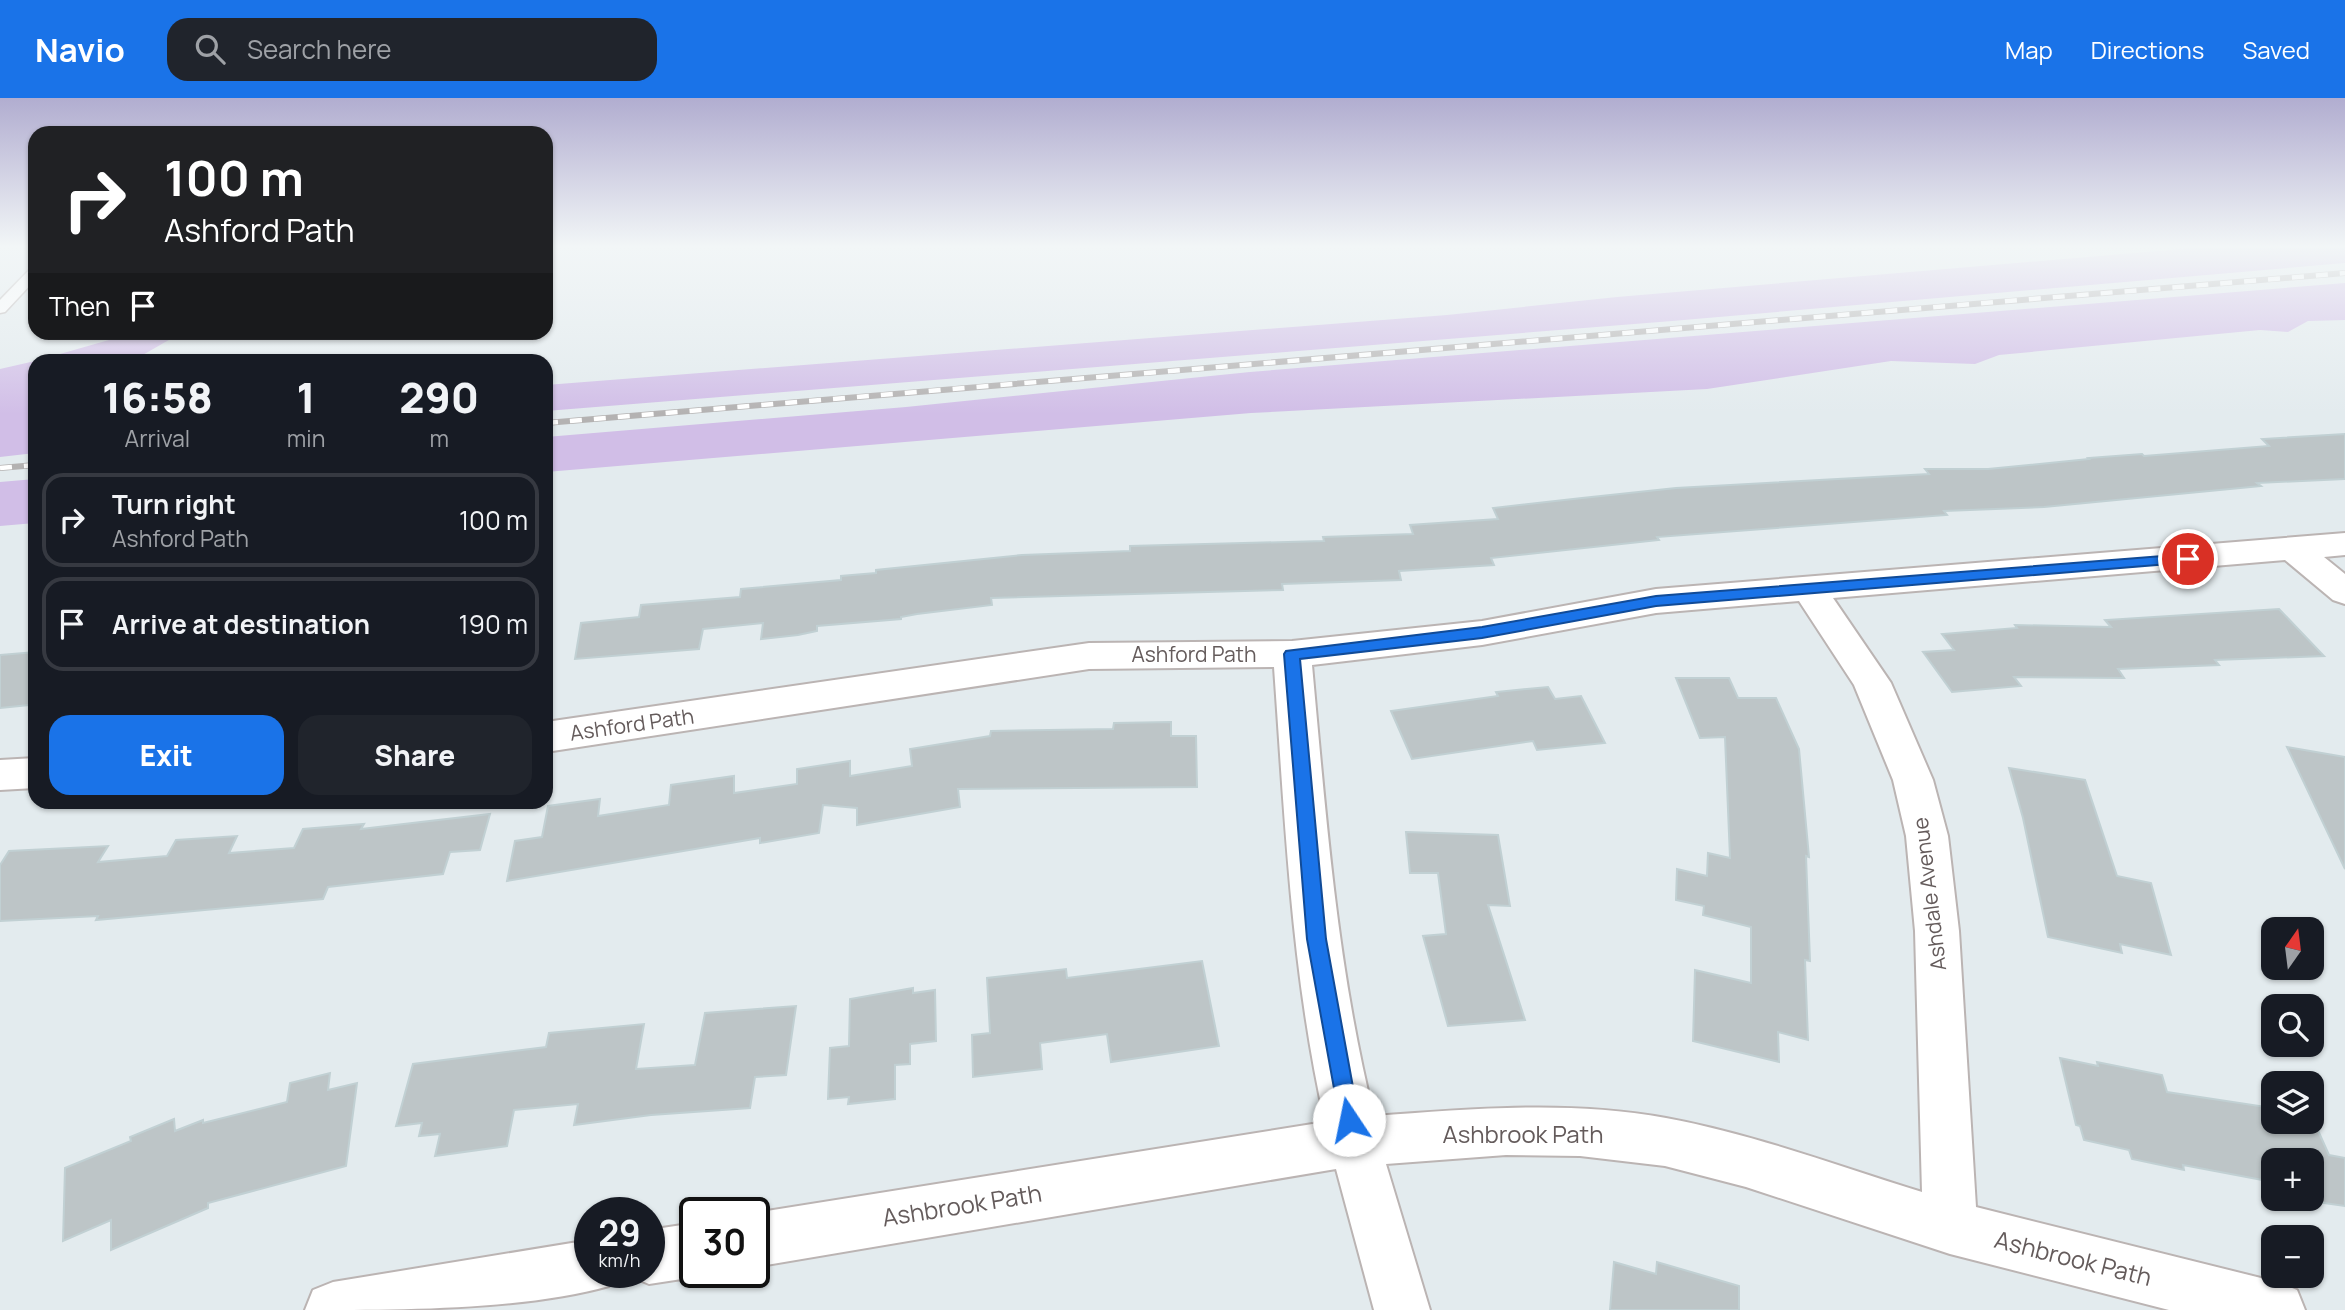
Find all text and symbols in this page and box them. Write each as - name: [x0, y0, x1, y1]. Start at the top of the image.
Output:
- search box: [167, 18, 657, 81]
- text: Navio: [35, 27, 125, 72]
- icon: search: [191, 30, 229, 68]
- text: Search here: [247, 31, 391, 67]
- text: Map: [2005, 33, 2053, 66]
- text: Directions: [2091, 33, 2204, 66]
- text: Saved: [2242, 33, 2310, 66]
- text: 100 m: [164, 144, 304, 211]
- icon: right: [49, 154, 140, 245]
- text: Ashford Path: [164, 208, 354, 252]
- icon: arrive: [124, 287, 162, 325]
- text: Then: [49, 288, 110, 324]
- text: 16:58: [102, 368, 213, 426]
- text: 1: [297, 368, 316, 426]
- text: 290: [399, 368, 479, 426]
- text: Arrival: [125, 422, 190, 454]
- text: min: [287, 422, 325, 454]
- text: m: [429, 422, 449, 454]
- text: Turn right: [112, 486, 236, 522]
- icon: right: [53, 501, 91, 539]
- text: 100 m: [459, 502, 528, 538]
- text: Ashford Path: [112, 522, 249, 554]
- pin: [2158, 529, 2218, 589]
- icon: arrive: [2169, 540, 2207, 578]
- icon: arrive: [53, 605, 91, 643]
- text: Arrive at destination: [112, 606, 370, 642]
- text: 190 m: [459, 606, 528, 642]
- street label: Ashford Path: [1132, 640, 1257, 668]
- street label: Ashford Path: [568, 701, 696, 747]
- button: Exit: [49, 715, 284, 795]
- button: Share: [298, 715, 532, 795]
- street label: Ashdale Avenue: [1906, 816, 1952, 972]
- north arrow: [2261, 917, 2324, 980]
- map controls: [2261, 917, 2324, 1288]
- button: search: [2261, 994, 2324, 1057]
- button: layers: [2261, 1071, 2324, 1134]
- position arrow: [1312, 1083, 1386, 1157]
- street label: Ashbrook Path: [1443, 1117, 1603, 1150]
- button: +: [2261, 1148, 2324, 1211]
- street label: Ashbrook Path: [880, 1176, 1044, 1233]
- speed limit sign: 30: [679, 1197, 770, 1288]
- text: 29: [598, 1209, 641, 1257]
- street label: Ashbrook Path: [1991, 1222, 2155, 1293]
- button: −: [2261, 1225, 2324, 1288]
- text: km/h: [599, 1248, 640, 1272]

